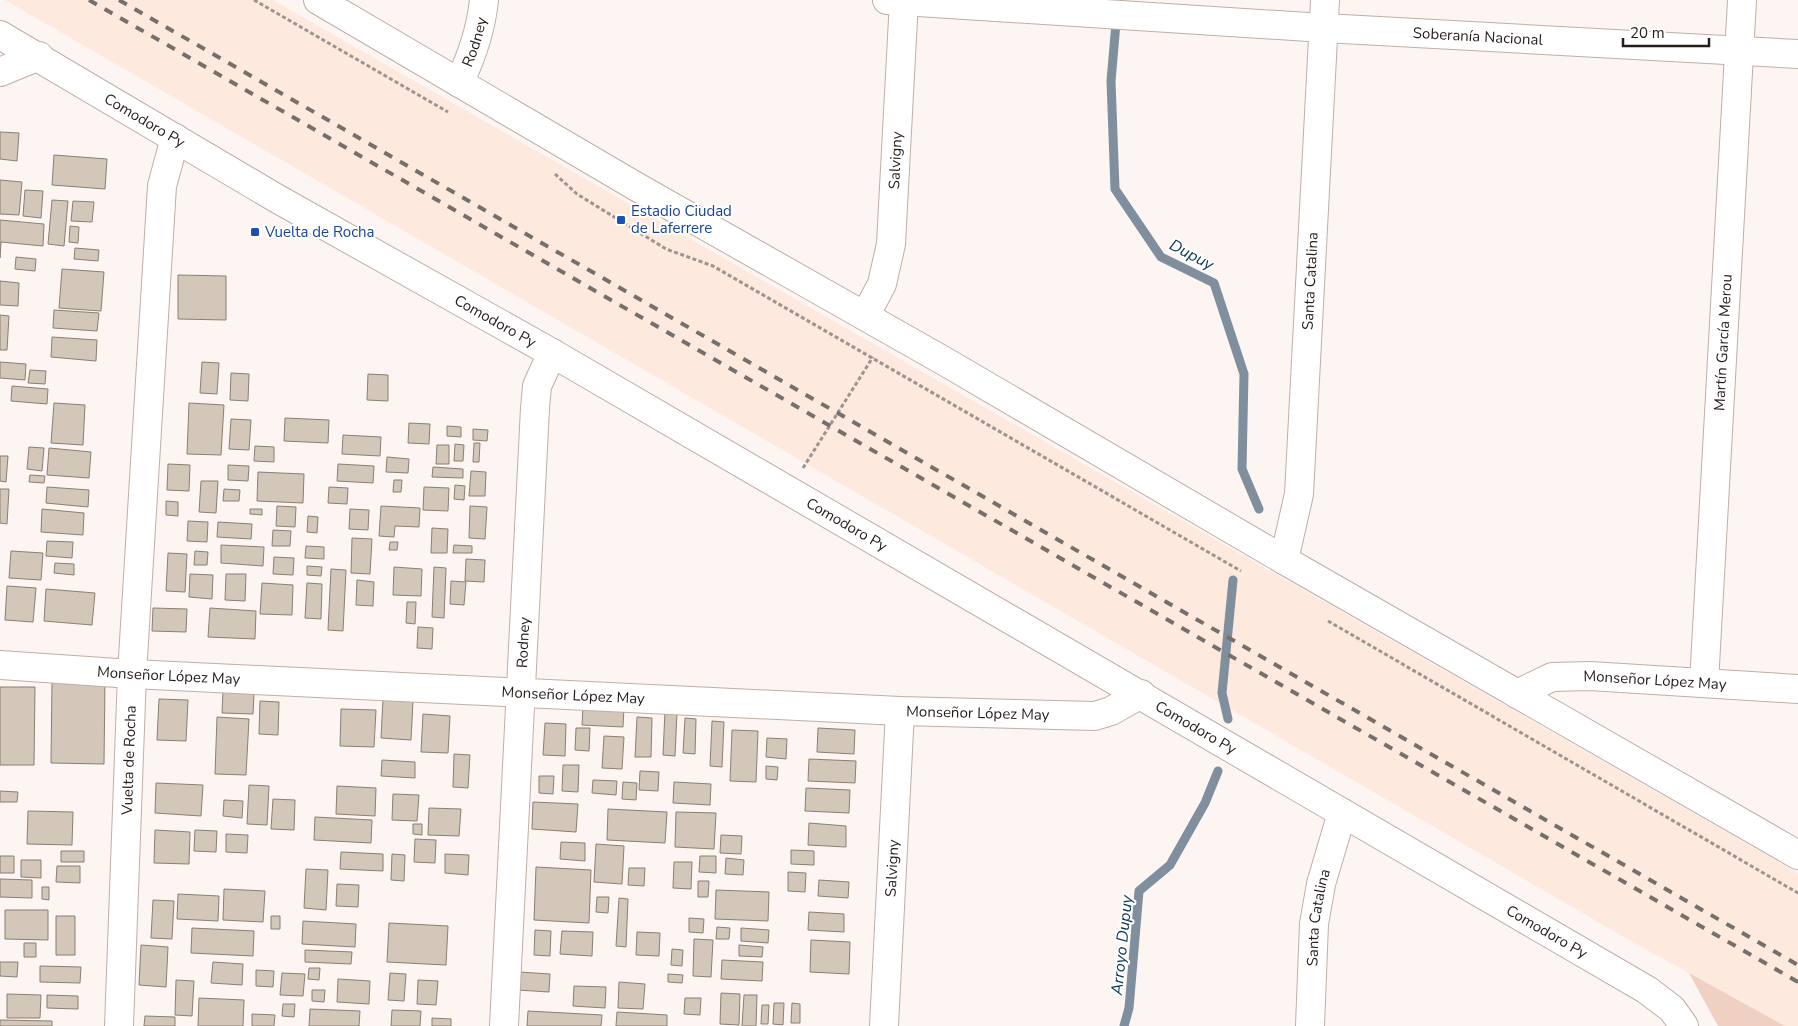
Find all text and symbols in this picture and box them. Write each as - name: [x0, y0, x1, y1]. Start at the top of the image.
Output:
- street label: Rodney: [457, 15, 491, 70]
- scale bar: [1623, 15, 1709, 47]
- street label: Soberanía Nacional: [1412, 23, 1544, 50]
- text: 20 m: [1630, 23, 1665, 43]
- street label: Comodoro Py: [100, 89, 189, 152]
- street label: Salvigny: [884, 131, 907, 190]
- place label: Estadio Ciudad de Laferrere: [631, 201, 732, 238]
- marker: Estadio Ciudad de Laferrere: [615, 214, 627, 226]
- place label: Vuelta de Rocha: [264, 222, 375, 242]
- marker: Vuelta de Rocha: [249, 226, 261, 238]
- street label: Santa Catalina: [1298, 231, 1323, 331]
- water label: Dupuy: [1165, 234, 1218, 276]
- street label: Martín García Merou: [1709, 274, 1737, 411]
- street label: Comodoro Py: [451, 290, 540, 352]
- street label: Comodoro Py: [802, 493, 891, 556]
- street label: Rodney: [512, 616, 535, 669]
- street label: Monseñor López May: [96, 662, 241, 689]
- street label: Monseñor López May: [1583, 666, 1727, 695]
- street label: Monseñor López May: [501, 682, 646, 709]
- street label: Comodoro Py: [1152, 696, 1240, 759]
- street label: Monseñor López May: [906, 701, 1050, 725]
- street label: Vuelta de Rocha: [117, 705, 141, 816]
- street label: Salvigny: [881, 839, 903, 898]
- street label: Santa Catalina: [1302, 866, 1335, 967]
- water label: Arroyo Dupuy: [1106, 893, 1138, 997]
- street label: Comodoro Py: [1503, 900, 1591, 963]

